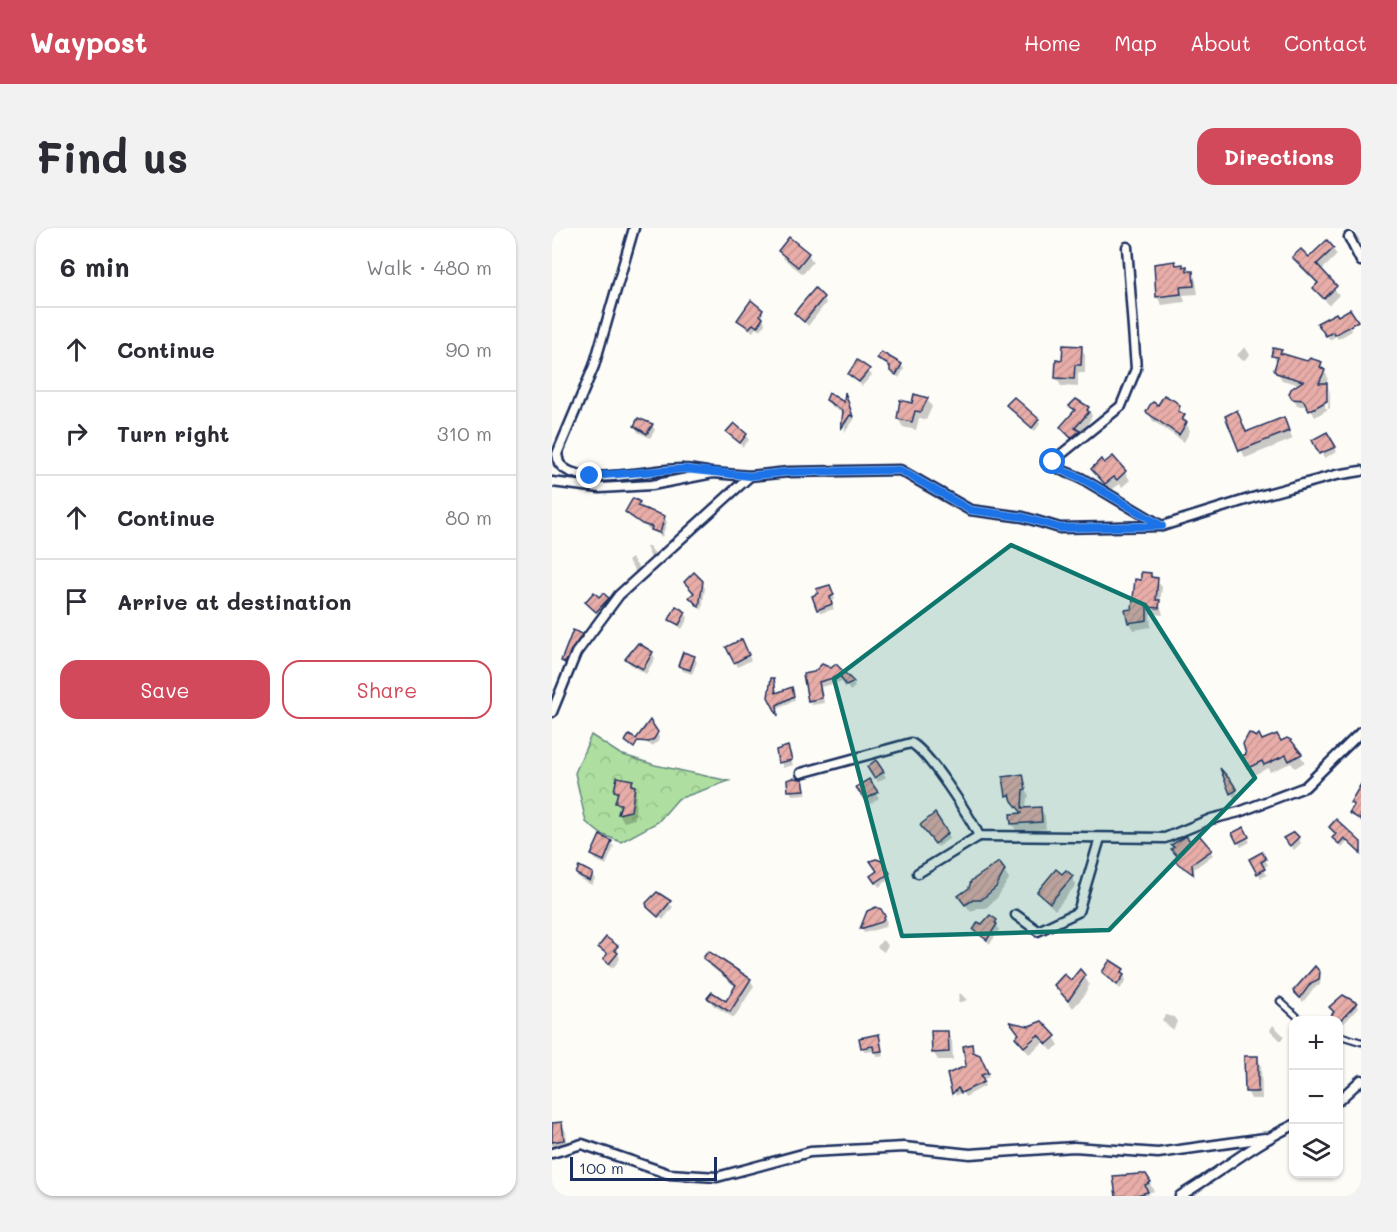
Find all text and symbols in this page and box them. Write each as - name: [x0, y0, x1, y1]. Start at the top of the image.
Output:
- text: Waypost: [30, 24, 147, 60]
- text: Home: [1024, 29, 1081, 56]
- text: Map: [1114, 29, 1157, 56]
- text: About: [1190, 29, 1251, 56]
- text: Contact: [1284, 29, 1367, 56]
- button: Directions: [1197, 128, 1361, 185]
- text: Find us: [36, 129, 188, 184]
- text: 6 min: [60, 250, 129, 284]
- text: Walk · 480 m: [366, 254, 492, 280]
- icon: ahead: [60, 333, 93, 366]
- text: Continue: [117, 335, 215, 364]
- text: 90 m: [446, 336, 492, 362]
- icon: right: [60, 417, 93, 450]
- text: Turn right: [117, 419, 229, 448]
- text: 310 m: [437, 420, 492, 446]
- route start: [1039, 448, 1065, 474]
- route end: [576, 462, 602, 488]
- icon: ahead: [60, 501, 93, 534]
- text: Continue: [117, 503, 215, 532]
- text: 80 m: [445, 504, 492, 530]
- icon: arrive: [60, 585, 93, 618]
- text: Arrive at destination: [117, 587, 352, 616]
- button: Save: [60, 660, 270, 719]
- button: Share: [282, 660, 492, 719]
- map controls: [1289, 1016, 1343, 1178]
- button: +: [1289, 1016, 1343, 1070]
- button: −: [1289, 1070, 1343, 1124]
- button: layers: [1289, 1124, 1343, 1178]
- scale bar: [570, 1154, 717, 1182]
- text: 100 m: [579, 1157, 624, 1178]

